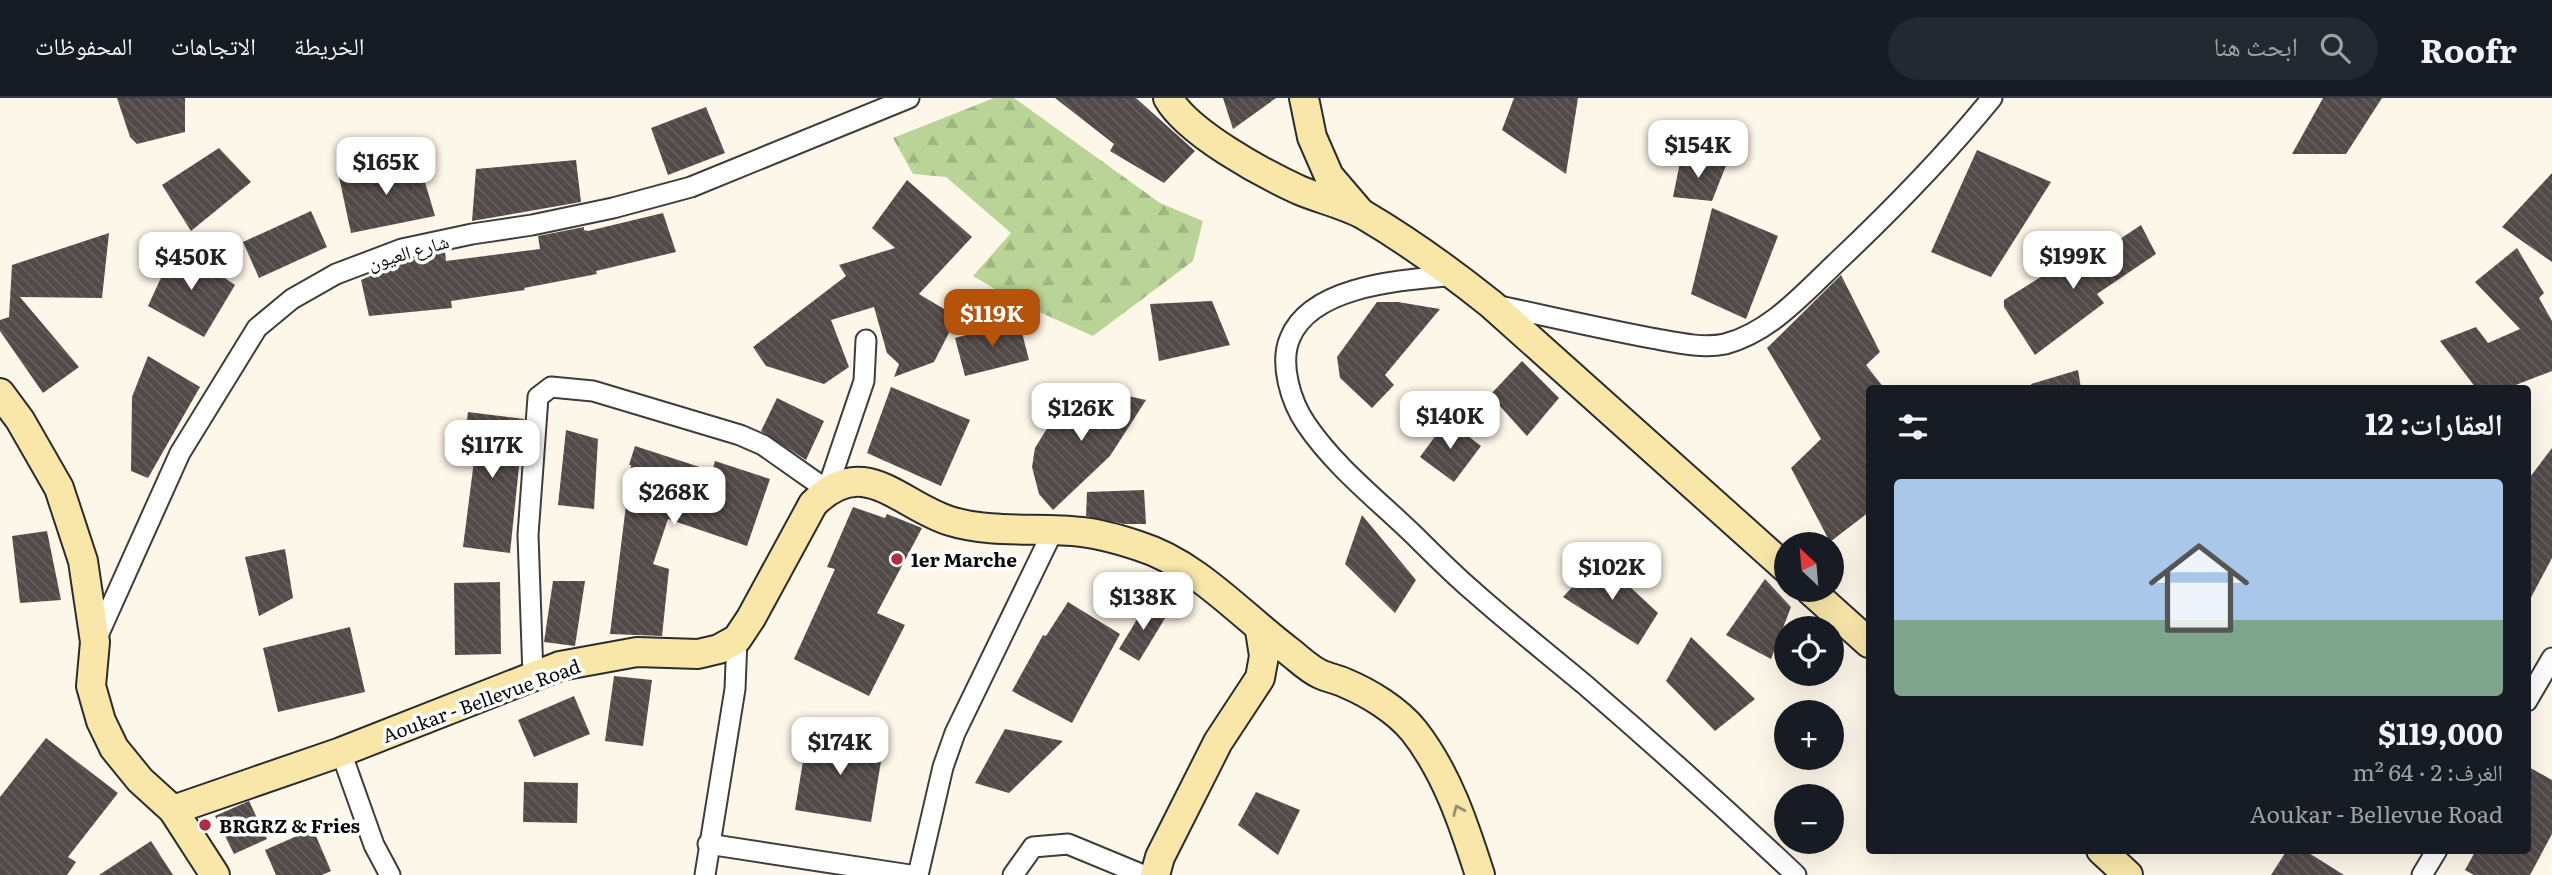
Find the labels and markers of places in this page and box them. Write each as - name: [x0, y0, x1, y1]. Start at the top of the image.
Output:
- pin: $154K: [1649, 120, 1747, 180]
- pin: $165K: [337, 138, 435, 197]
- pin: $450K: [142, 232, 240, 292]
- pin: $199K: [2024, 232, 2122, 291]
- pin: $119K: [943, 289, 1041, 349]
- pin: $126K: [1032, 384, 1130, 443]
- pin: $140K: [1401, 392, 1499, 451]
- pin: $117K: [443, 420, 541, 480]
- pin: $268K: [625, 468, 723, 527]
- pin: $102K: [1563, 542, 1661, 602]
- place label: 1er Marche: [911, 545, 1017, 573]
- marker: 1er Marche: [889, 551, 905, 567]
- pin: $138K: [1094, 573, 1192, 632]
- pin: $174K: [791, 718, 889, 777]
- place label: BRGRZ & Fries: [219, 811, 360, 839]
- marker: BRGRZ & Fries: [197, 817, 213, 833]

